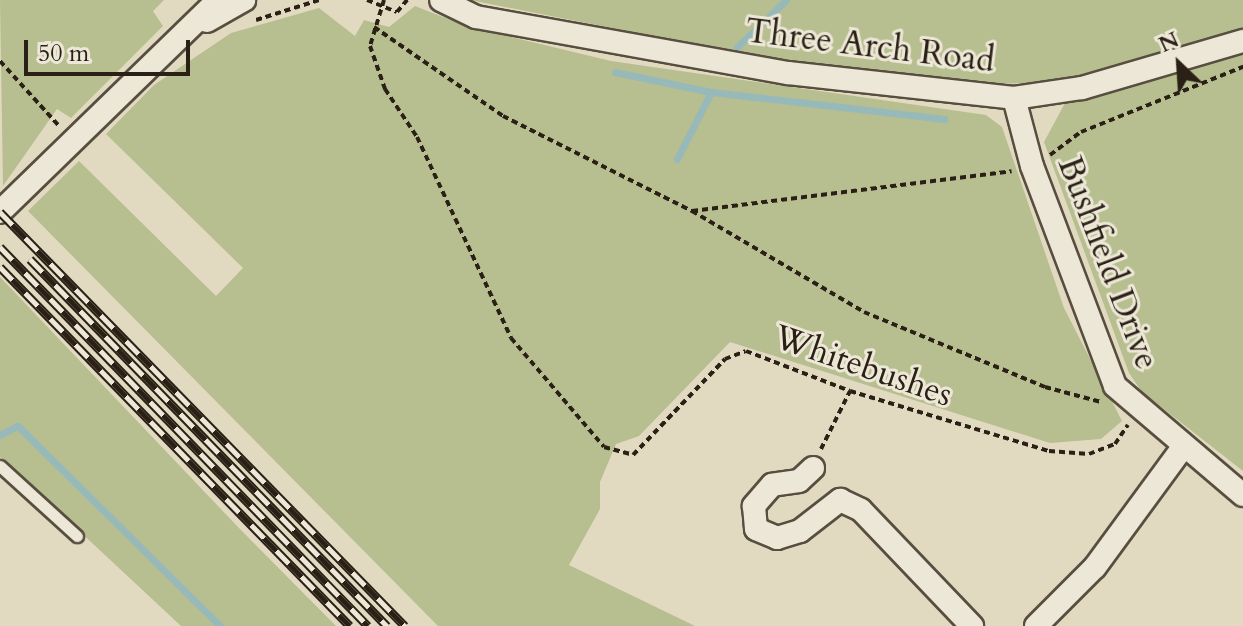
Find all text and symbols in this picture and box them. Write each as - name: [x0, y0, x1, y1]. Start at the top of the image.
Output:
- street label: Three Arch Road: [743, 10, 997, 82]
- scale bar: [28, 24, 194, 74]
- north arrow: [1139, 24, 1219, 104]
- text: N: [1154, 25, 1184, 60]
- text: 50 m: [38, 37, 89, 70]
- street label: Bushfield Drive: [1049, 151, 1167, 375]
- street label: Whitebushes: [769, 316, 957, 416]

